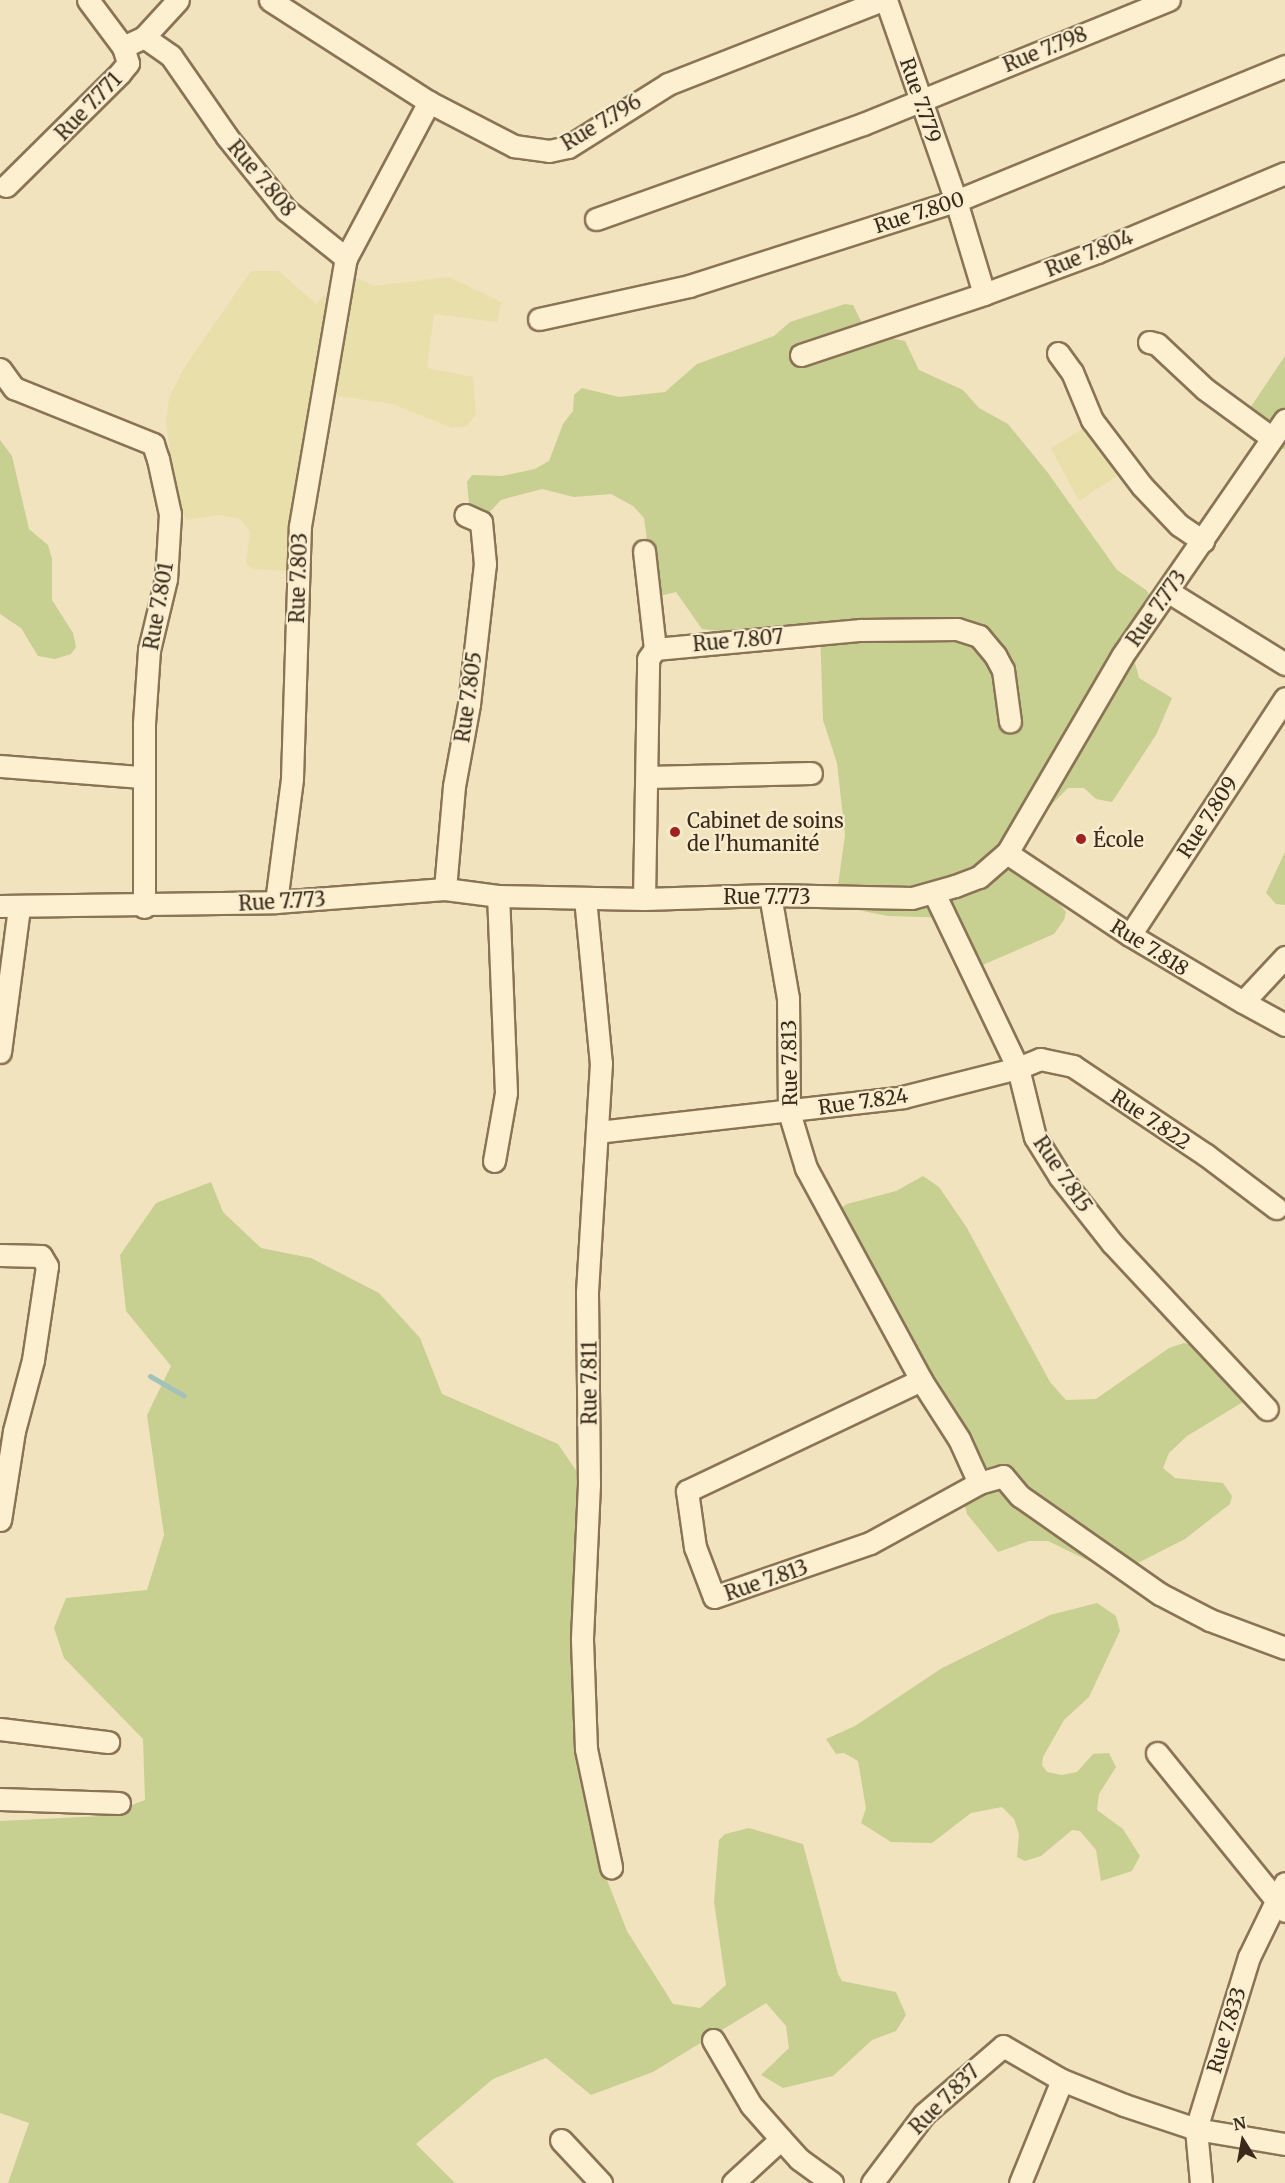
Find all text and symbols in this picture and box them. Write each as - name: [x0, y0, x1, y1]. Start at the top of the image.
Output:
- street label: Rue 7.798: [999, 21, 1091, 77]
- street label: Rue 7.779: [895, 54, 947, 146]
- street label: Rue 7.771: [50, 67, 126, 145]
- street label: Rue 7.796: [557, 89, 645, 155]
- street label: Rue 7.808: [223, 135, 301, 221]
- street label: Rue 7.800: [871, 186, 967, 238]
- street label: Rue 7.804: [1042, 225, 1136, 281]
- street label: Rue 7.803: [284, 532, 312, 624]
- street label: Rue 7.801: [138, 560, 178, 652]
- street label: Rue 7.773: [1121, 565, 1191, 651]
- street label: Rue 7.807: [692, 624, 784, 656]
- street label: Rue 7.805: [450, 650, 486, 744]
- street label: Rue 7.809: [1172, 772, 1242, 862]
- place label: Cabinet de soins de l'humanité: [687, 808, 844, 855]
- marker: Cabinet de soins de l'humanité: [668, 825, 682, 839]
- place label: École: [1093, 827, 1144, 851]
- marker: École: [1074, 832, 1088, 846]
- street label: Rue 7.773: [723, 884, 811, 908]
- street label: Rue 7.773: [238, 887, 326, 915]
- street label: Rue 7.818: [1107, 914, 1193, 980]
- street label: Rue 7.813: [776, 1019, 802, 1107]
- street label: Rue 7.824: [816, 1083, 910, 1119]
- street label: Rue 7.822: [1107, 1084, 1195, 1154]
- street label: Rue 7.815: [1029, 1131, 1097, 1217]
- street label: Rue 7.811: [577, 1341, 601, 1425]
- street label: Rue 7.813: [721, 1555, 811, 1605]
- street label: Rue 7.833: [1202, 1984, 1250, 2076]
- street label: Rue 7.837: [904, 2059, 984, 2139]
- north arrow: [1213, 2111, 1273, 2171]
- text: N: [1231, 2112, 1248, 2134]

